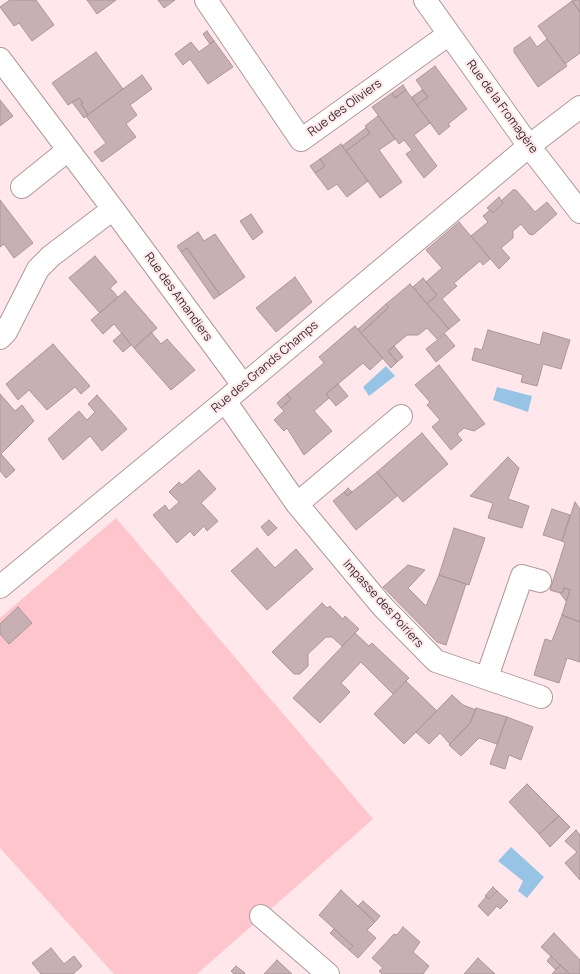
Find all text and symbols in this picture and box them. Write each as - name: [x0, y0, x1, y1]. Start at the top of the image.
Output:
- street label: Rue de la Fromagère: [463, 57, 541, 157]
- street label: Rue des Oliviers: [305, 76, 385, 140]
- street label: Rue des Amandiers: [141, 250, 215, 344]
- street label: Rue des Grands Champs: [209, 318, 321, 416]
- street label: Impasse des Poiriers: [340, 557, 426, 651]

